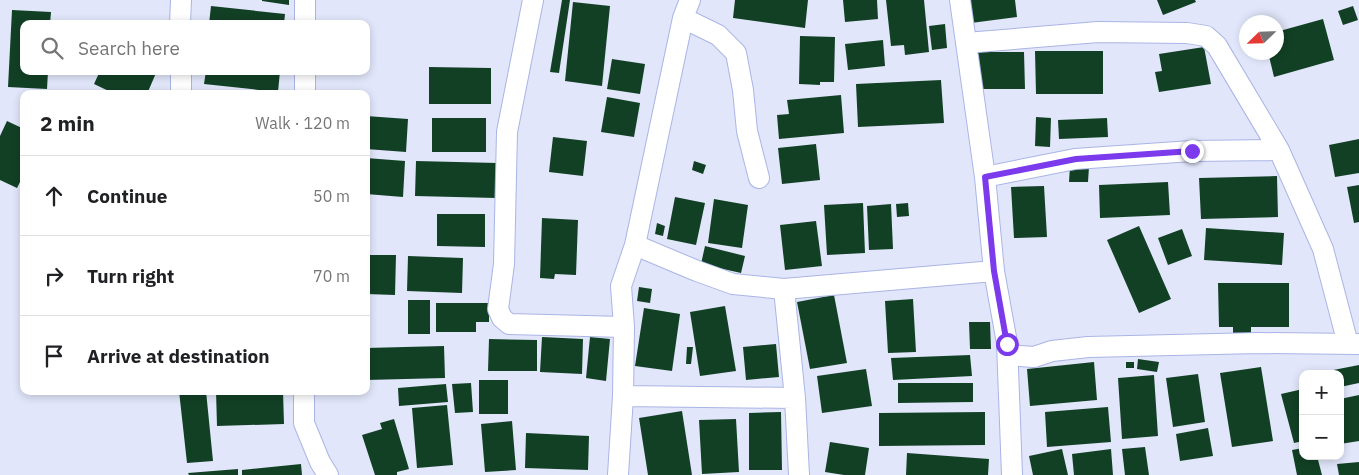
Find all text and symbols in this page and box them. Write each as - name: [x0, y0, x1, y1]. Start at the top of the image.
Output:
- north arrow: [1239, 15, 1284, 60]
- search box: [20, 20, 370, 75]
- icon: search: [38, 34, 66, 62]
- text: Search here: [78, 36, 180, 60]
- text: 2 min: [40, 109, 95, 137]
- text: Walk · 120 m: [255, 113, 350, 133]
- route end: [1181, 140, 1204, 163]
- icon: ahead: [40, 182, 68, 210]
- text: Continue: [87, 184, 167, 208]
- text: 50 m: [313, 186, 350, 206]
- icon: right: [40, 262, 68, 290]
- text: Turn right: [87, 264, 174, 288]
- text: 70 m: [313, 266, 350, 286]
- route start: [996, 333, 1019, 356]
- icon: arrive: [40, 342, 68, 370]
- text: Arrive at destination: [87, 344, 270, 368]
- map controls: [1299, 370, 1344, 460]
- button: +: [1299, 370, 1344, 415]
- button: −: [1299, 415, 1344, 460]

